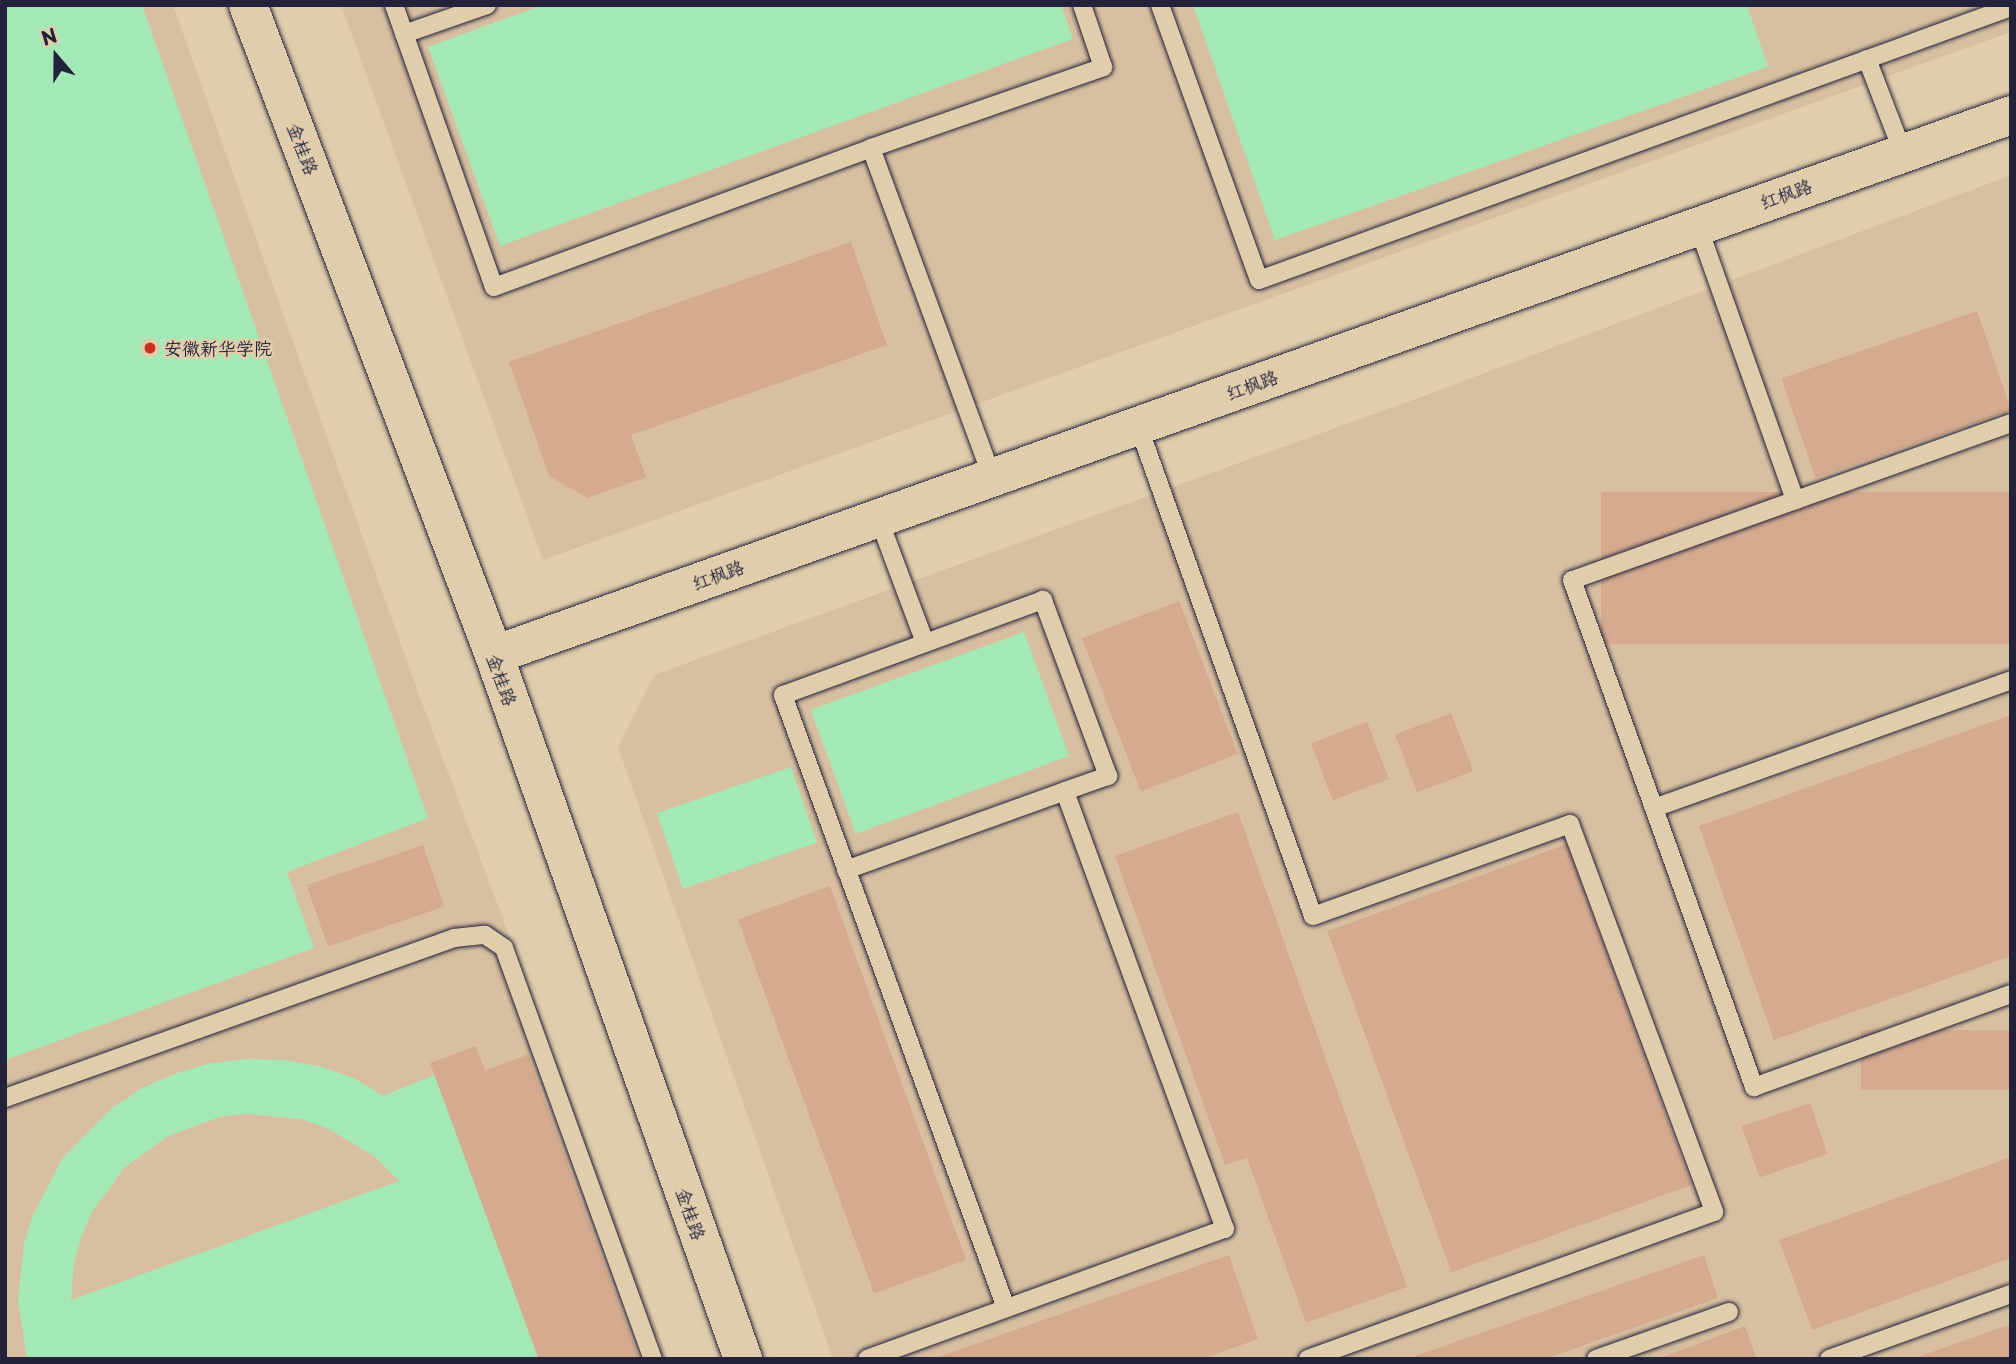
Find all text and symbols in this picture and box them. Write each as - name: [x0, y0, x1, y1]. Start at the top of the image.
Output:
- north arrow: [21, 21, 91, 91]
- text: N: [37, 21, 61, 52]
- street label: 金桂路: [283, 120, 323, 178]
- street label: 红枫路: [1757, 175, 1815, 213]
- place label: 安徽新华学院: [164, 337, 272, 359]
- marker: 安徽新华学院: [142, 340, 158, 356]
- street label: 红枫路: [1223, 366, 1281, 404]
- street label: 红枫路: [689, 556, 747, 594]
- street label: 金桂路: [483, 651, 521, 709]
- street label: 金桂路: [672, 1185, 710, 1243]

